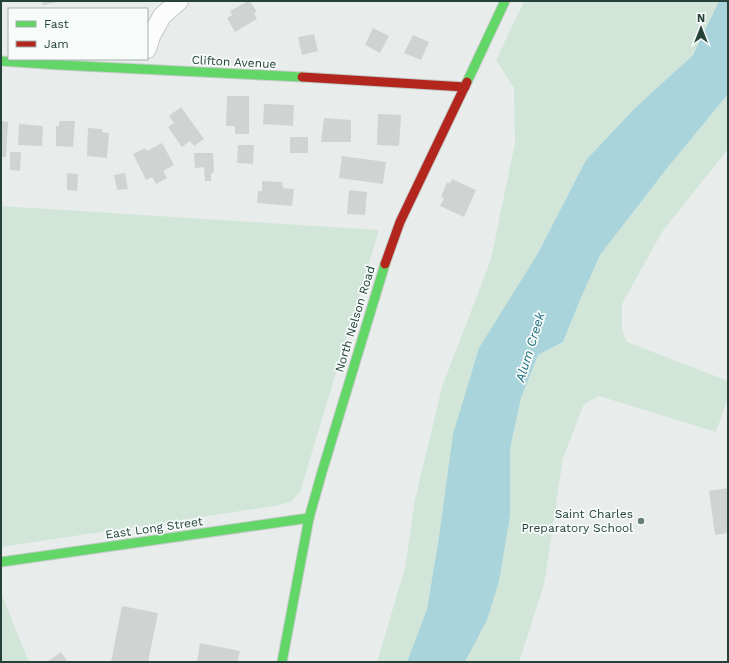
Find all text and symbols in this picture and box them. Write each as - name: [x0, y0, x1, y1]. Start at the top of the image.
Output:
- legend: [8, 8, 148, 60]
- north arrow: [681, 8, 721, 48]
- text: N: [697, 12, 705, 25]
- text: Fast: [44, 17, 69, 31]
- text: Jam: [44, 37, 69, 51]
- street label: Clifton Avenue: [191, 53, 277, 71]
- street label: North Nelson Road: [332, 264, 378, 374]
- water label: Alum Creek: [512, 309, 548, 385]
- place label: Saint Charles Preparatory School: [521, 507, 633, 535]
- street label: East Long Street: [104, 514, 204, 542]
- marker: Saint Charles Preparatory School: [636, 516, 646, 526]

